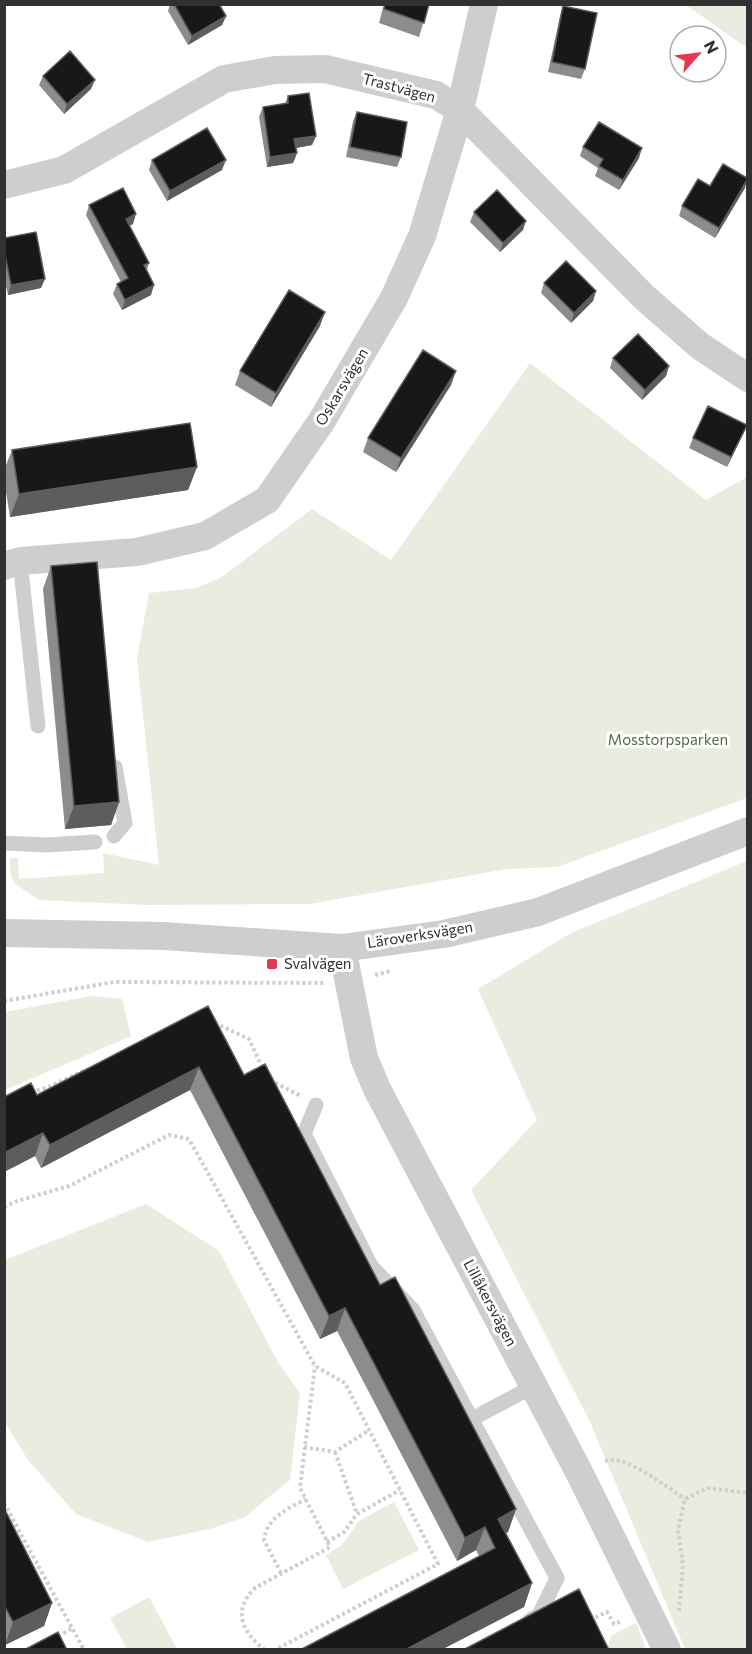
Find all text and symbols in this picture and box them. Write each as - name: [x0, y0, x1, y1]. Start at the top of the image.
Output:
- north arrow: [668, 24, 728, 84]
- text: N: [700, 37, 723, 56]
- street label: Trastvägen: [361, 69, 438, 105]
- street label: Oskarsvägen: [311, 344, 371, 429]
- park label: Mosstorpsparken: [608, 730, 728, 748]
- street label: Läroverksvägen: [366, 917, 474, 951]
- place label: Svalvägen: [284, 954, 351, 972]
- marker: Svalvägen: [265, 957, 279, 971]
- street label: Lillåkersvägen: [460, 1256, 521, 1349]

